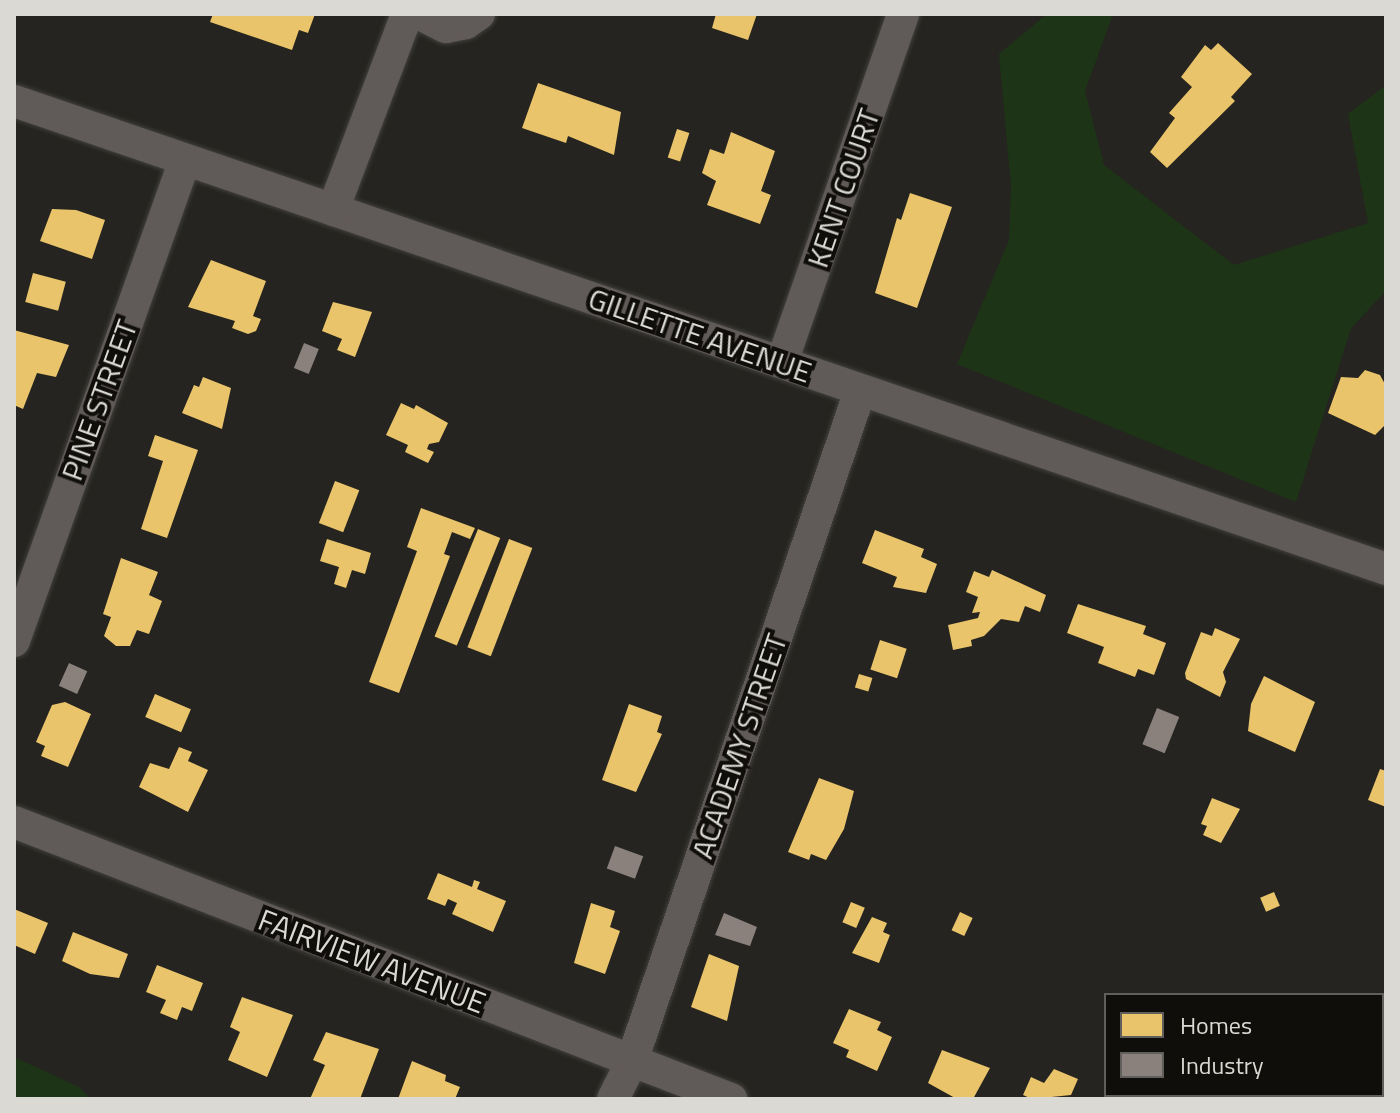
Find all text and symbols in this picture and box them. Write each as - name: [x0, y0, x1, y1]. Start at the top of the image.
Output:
- street label: KENT COURT: [799, 104, 887, 272]
- street label: GILLETTE AVENUE: [584, 280, 816, 390]
- street label: PINE STREET: [53, 315, 145, 485]
- street label: ACADEMY STREET: [684, 629, 794, 863]
- street label: FAIRVIEW AVENUE: [253, 901, 491, 1021]
- legend: [1104, 993, 1384, 1097]
- text: Homes: [1180, 1007, 1252, 1043]
- text: Industry: [1180, 1047, 1264, 1083]

